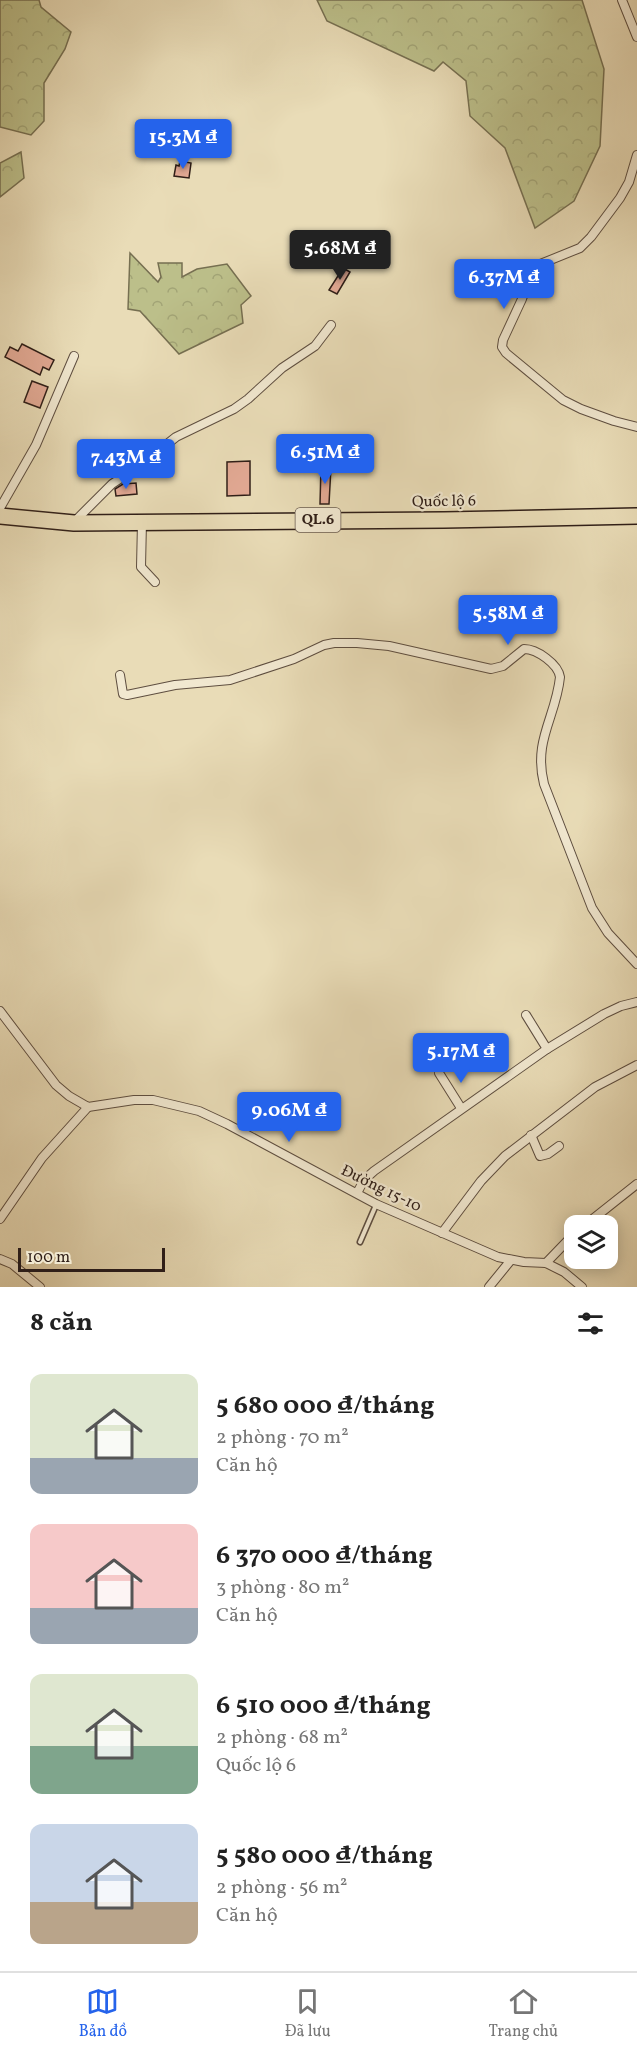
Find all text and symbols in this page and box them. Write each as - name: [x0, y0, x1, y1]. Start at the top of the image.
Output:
- pin: 15.3M ₫: [128, 119, 238, 170]
- text: 15.3M ₫: [149, 124, 217, 152]
- pin: 5.68M ₫: [285, 230, 395, 281]
- text: 5.68M ₫: [304, 235, 376, 263]
- pin: 6.37M ₫: [449, 259, 559, 310]
- text: 6.37M ₫: [468, 264, 540, 292]
- pin: 6.51M ₫: [270, 434, 380, 485]
- pin: 7.43M ₫: [71, 439, 181, 490]
- text: 6.51M ₫: [290, 439, 360, 467]
- text: 7.43M ₫: [91, 444, 161, 472]
- street label: Quốc lộ 6: [412, 490, 476, 514]
- road number: QL.6: [296, 508, 340, 532]
- pin: 5.58M ₫: [453, 595, 563, 646]
- text: 5.58M ₫: [472, 600, 544, 628]
- pin: 5.17M ₫: [406, 1033, 516, 1084]
- text: 5.17M ₫: [427, 1038, 495, 1066]
- pin: 9.06M ₫: [234, 1092, 344, 1143]
- text: 9.06M ₫: [251, 1097, 327, 1125]
- street label: Đường 15-10: [337, 1160, 425, 1218]
- map controls: [564, 1215, 618, 1269]
- button: layers: [564, 1215, 618, 1269]
- scale bar: [18, 1245, 165, 1272]
- text: 100 m: [27, 1247, 70, 1269]
- text: 8 căn: [30, 1305, 93, 1341]
- icon: filters: [574, 1307, 607, 1340]
- text: 5 680 000 ₫/tháng: [216, 1388, 434, 1424]
- icon: home: [78, 1398, 150, 1470]
- text: 2 phòng · 70 m²: [216, 1424, 349, 1452]
- text: Căn hộ: [216, 1452, 278, 1480]
- text: 6 370 000 ₫/tháng: [216, 1538, 433, 1574]
- icon: home: [78, 1548, 150, 1620]
- text: 3 phòng · 80 m²: [216, 1574, 349, 1602]
- text: Căn hộ: [216, 1602, 278, 1630]
- text: 6 510 000 ₫/tháng: [216, 1688, 431, 1724]
- icon: home: [78, 1698, 150, 1770]
- text: 2 phòng · 68 m²: [216, 1724, 348, 1752]
- text: Quốc lộ 6: [216, 1752, 296, 1780]
- text: 5 580 000 ₫/tháng: [216, 1838, 433, 1874]
- icon: home: [78, 1848, 150, 1920]
- text: 2 phòng · 56 m²: [216, 1874, 347, 1902]
- text: Căn hộ: [216, 1902, 278, 1930]
- tab: Bản đồ: [79, 1985, 127, 2043]
- tab: Đã lưu: [285, 1985, 331, 2043]
- tab: Trang chủ: [489, 1985, 558, 2043]

